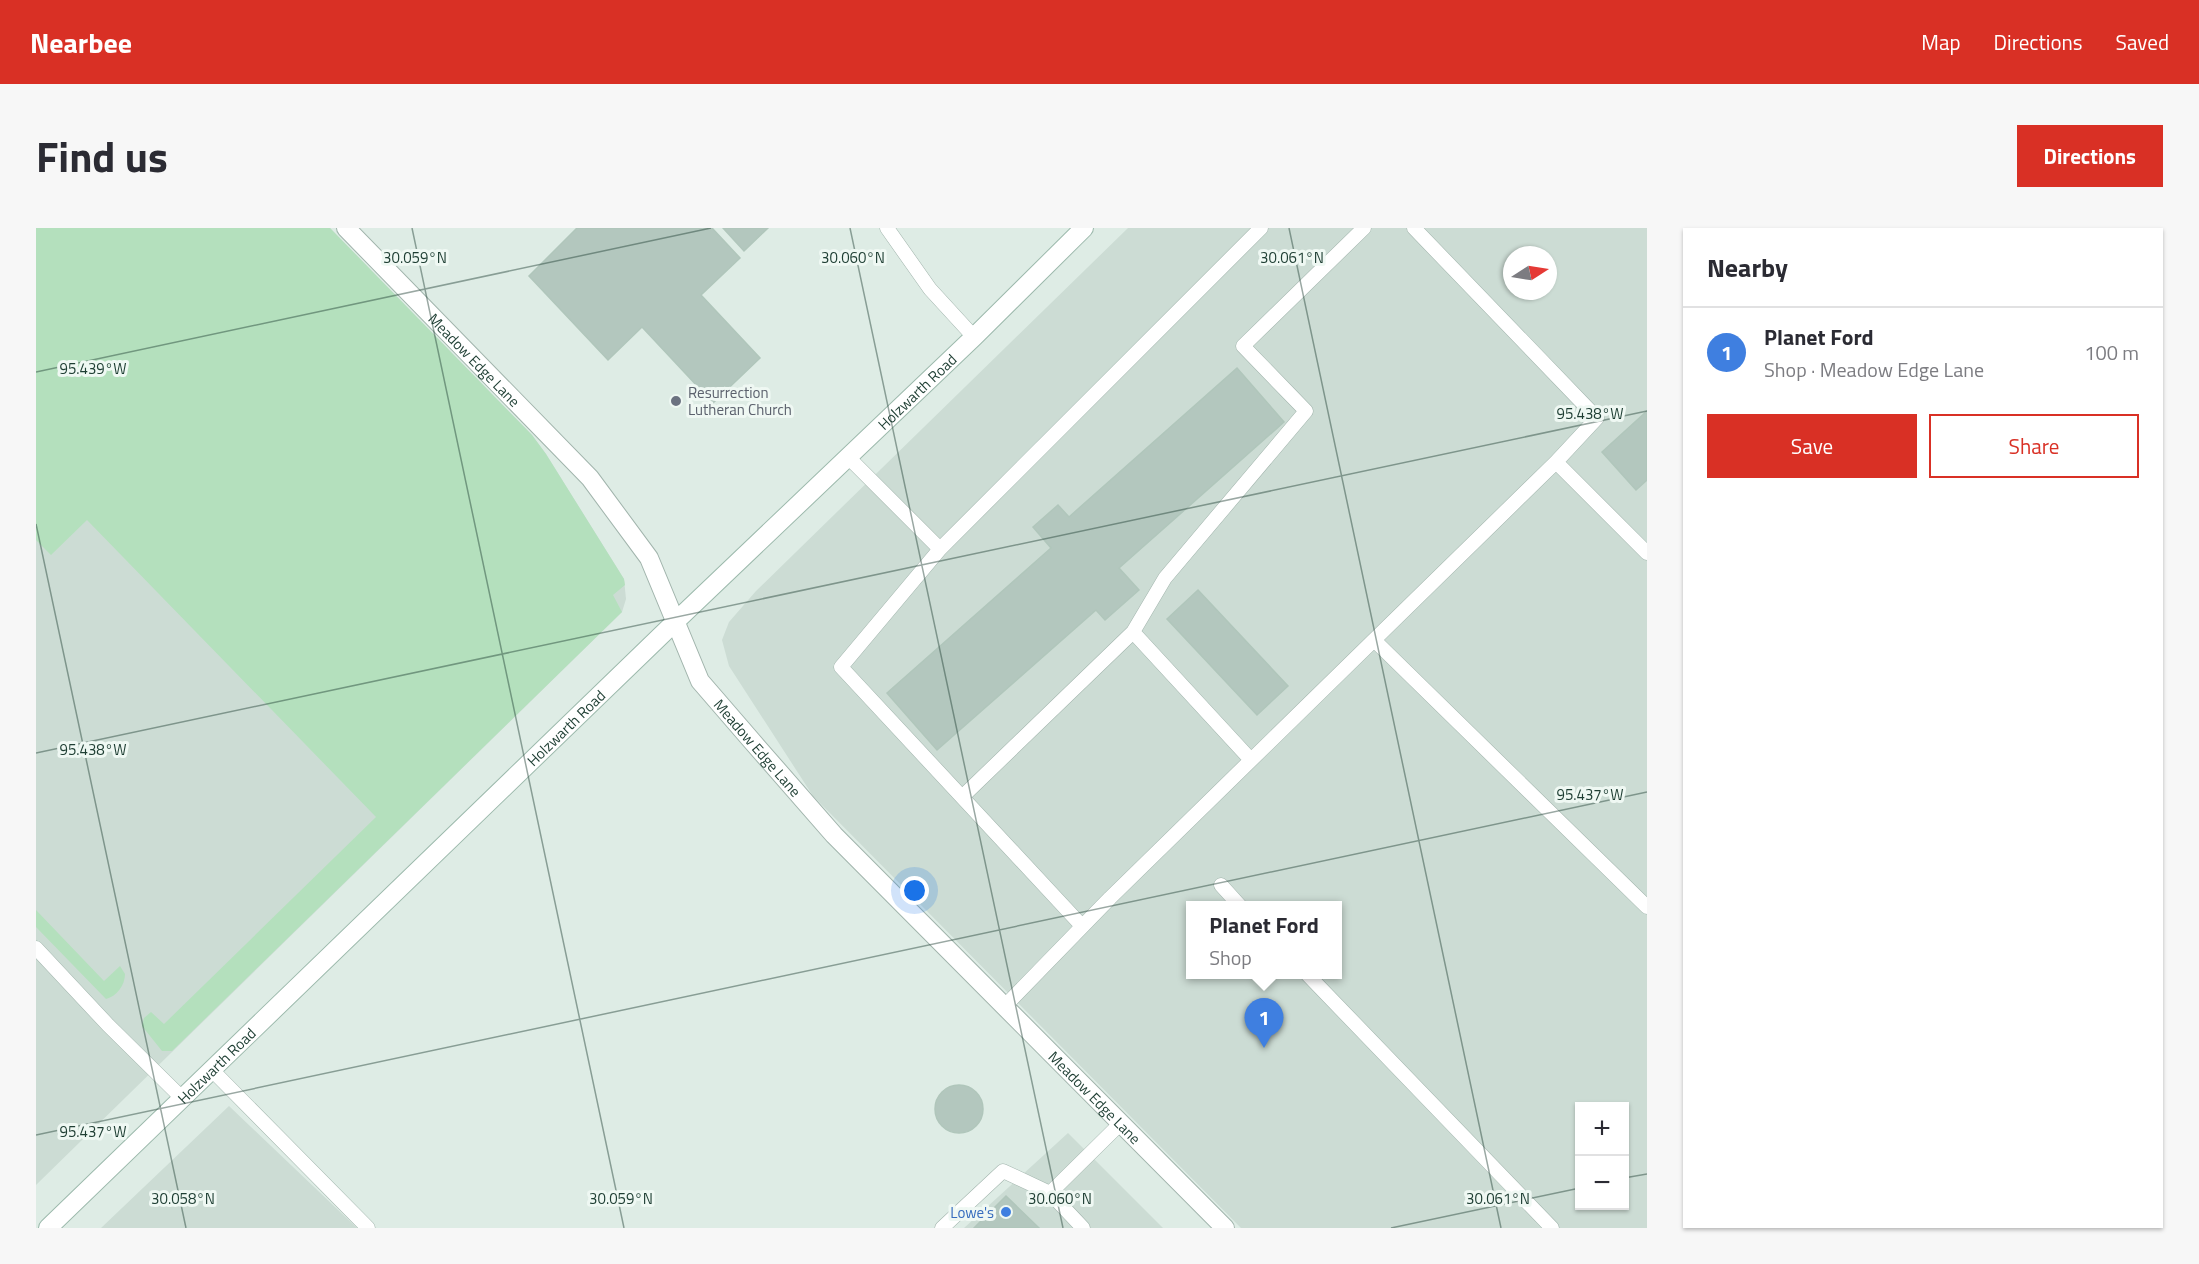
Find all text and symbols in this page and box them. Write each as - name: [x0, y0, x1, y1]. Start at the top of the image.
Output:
- text: Nearbee: [30, 21, 132, 64]
- text: Map: [1921, 26, 1961, 58]
- text: Directions: [1994, 26, 2083, 58]
- text: Saved: [2116, 26, 2169, 58]
- text: Find us: [36, 124, 168, 188]
- button: Directions: [2017, 125, 2163, 187]
- text: 30.059°N: [383, 246, 447, 269]
- text: 30.060°N: [821, 246, 885, 269]
- text: 30.061°N: [1260, 246, 1324, 269]
- north arrow: [1503, 246, 1557, 300]
- text: Nearby: [1707, 248, 1788, 287]
- street label: Meadow Edge Lane: [423, 308, 526, 412]
- text: Planet Ford: [1764, 320, 1874, 354]
- text: 1: [1721, 337, 1732, 368]
- text: 100 m: [2084, 337, 2139, 368]
- street label: Holzwarth Road: [872, 348, 961, 435]
- text: Shop · Meadow Edge Lane: [1764, 354, 1984, 385]
- text: 95.439°W: [60, 357, 126, 380]
- place label: Resurrection Lutheran Church: [688, 381, 792, 421]
- marker: Resurrection Lutheran Church: [669, 394, 683, 408]
- text: 95.438°W: [1557, 402, 1623, 425]
- button: Save: [1707, 414, 1917, 478]
- button: Share: [1929, 414, 2139, 478]
- street label: Holzwarth Road: [521, 684, 610, 771]
- street label: Meadow Edge Lane: [709, 694, 807, 802]
- text: 95.438°W: [60, 738, 126, 761]
- text: 95.437°W: [1557, 783, 1623, 806]
- your location: [900, 876, 929, 905]
- popup: [1186, 901, 1342, 979]
- text: Planet Ford: [1209, 908, 1319, 942]
- text: Shop: [1209, 942, 1252, 973]
- pin: 1: [1244, 998, 1284, 1048]
- street label: Holzwarth Road: [172, 1022, 261, 1109]
- street label: Meadow Edge Lane: [1043, 1045, 1147, 1149]
- map controls: [1575, 1102, 1629, 1210]
- button: +: [1575, 1102, 1629, 1156]
- text: 95.437°W: [60, 1120, 126, 1143]
- button: −: [1575, 1156, 1629, 1210]
- text: 30.058°N: [151, 1187, 215, 1210]
- text: 30.059°N: [589, 1187, 653, 1210]
- text: 30.060°N: [1028, 1187, 1092, 1210]
- text: 30.061°N: [1466, 1187, 1530, 1210]
- place label: Lowe's: [950, 1201, 994, 1224]
- marker: Lowe's: [999, 1205, 1013, 1219]

